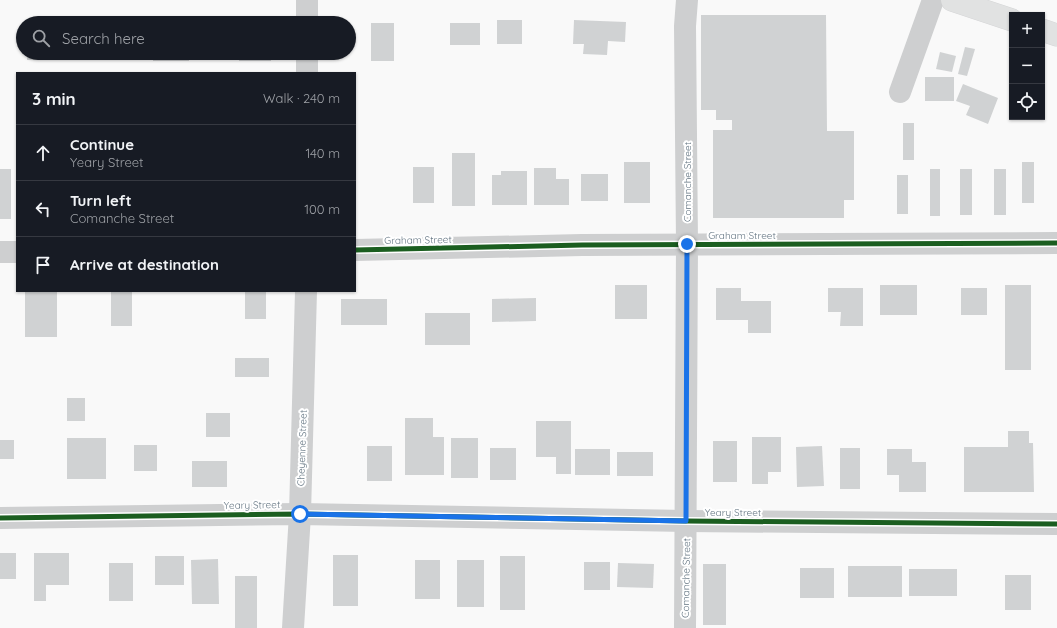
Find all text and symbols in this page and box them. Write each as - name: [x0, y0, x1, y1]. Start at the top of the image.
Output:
- map controls: [1009, 12, 1045, 120]
- button: +: [1009, 12, 1045, 48]
- search box: [16, 16, 356, 60]
- icon: search: [30, 27, 52, 49]
- text: Search here: [62, 29, 145, 48]
- button: −: [1009, 48, 1045, 84]
- button: locate: [1009, 84, 1045, 120]
- text: 3 min: [32, 88, 76, 109]
- text: Walk · 240 m: [263, 90, 340, 106]
- text: Continue: [70, 135, 134, 154]
- street label: Comanche Street: [681, 141, 694, 222]
- icon: ahead: [32, 142, 54, 164]
- text: 140 m: [305, 145, 340, 161]
- text: Yeary Street: [70, 154, 143, 170]
- text: Turn left: [70, 191, 132, 210]
- icon: left: [32, 198, 54, 220]
- text: 100 m: [304, 201, 340, 217]
- text: Comanche Street: [70, 210, 174, 226]
- street label: Graham Street: [708, 229, 776, 242]
- street label: Graham Street: [384, 233, 453, 247]
- route end: [678, 235, 696, 253]
- icon: arrive: [32, 254, 54, 276]
- text: Arrive at destination: [70, 255, 219, 274]
- street label: Cheyenne Street: [294, 409, 310, 486]
- street label: Yeary Street: [224, 498, 281, 512]
- route start: [291, 505, 309, 523]
- street label: Yeary Street: [705, 506, 762, 519]
- street label: Comanche Street: [679, 537, 693, 618]

